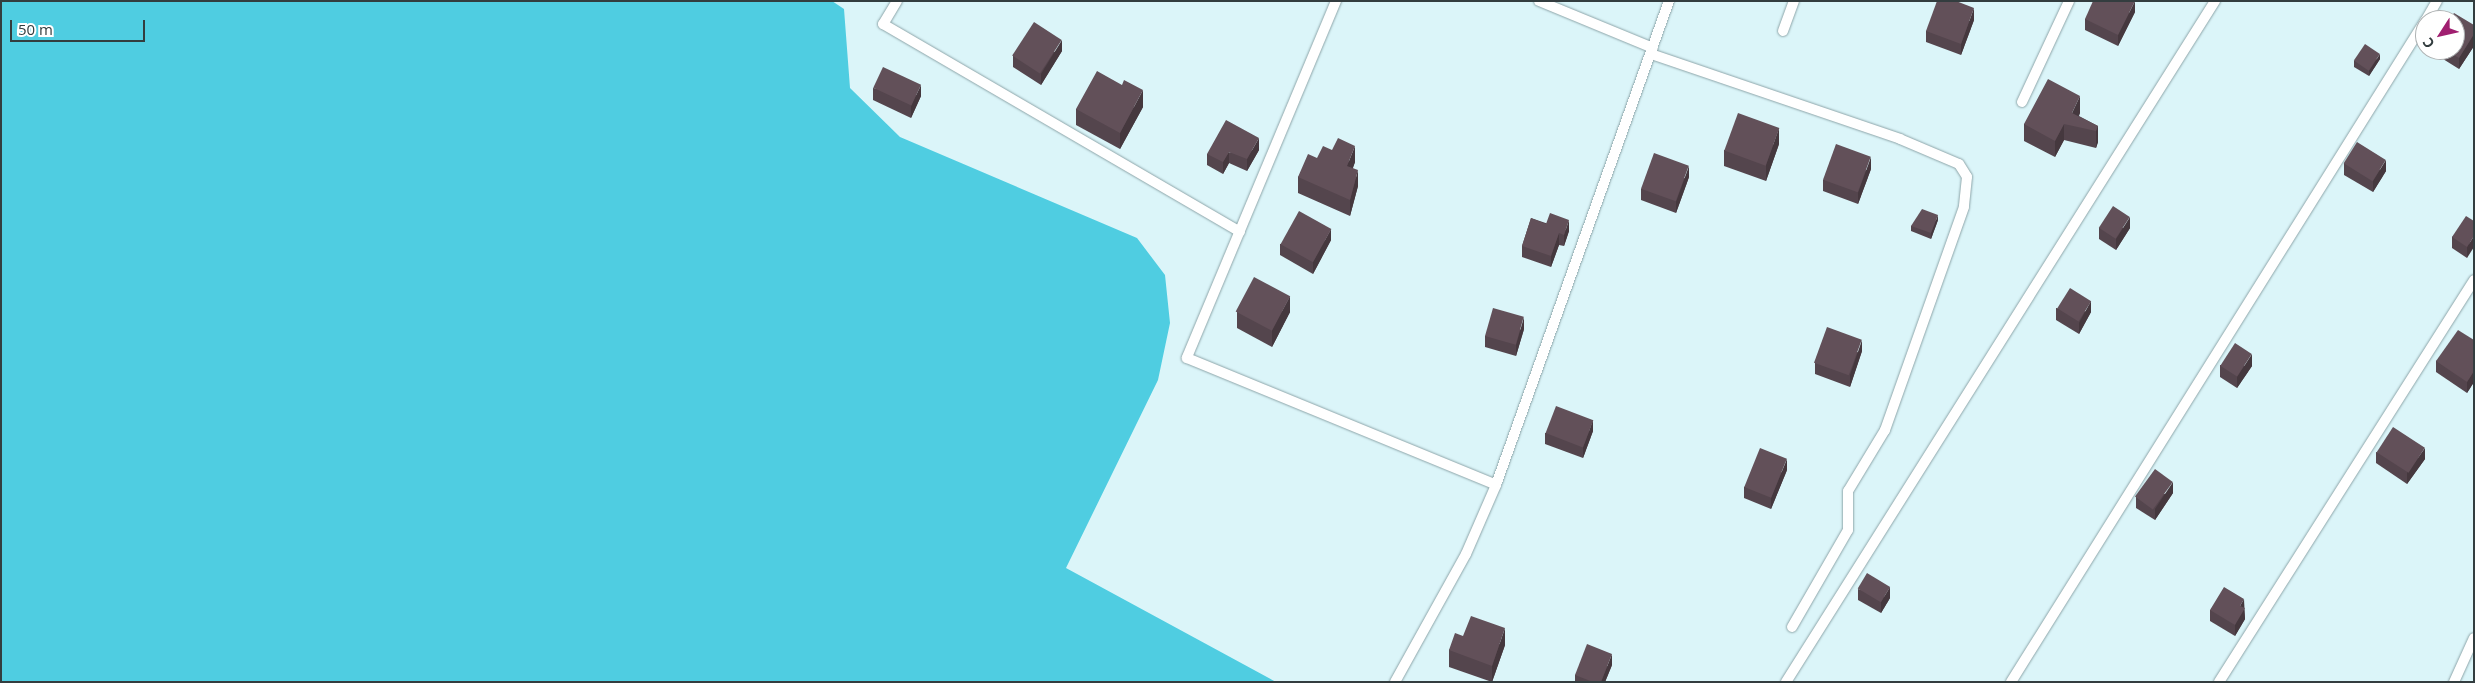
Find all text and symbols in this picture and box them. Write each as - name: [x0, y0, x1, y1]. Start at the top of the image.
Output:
- scale bar: [12, 10, 148, 42]
- north arrow: [2415, 10, 2465, 60]
- text: 50 m: [18, 19, 53, 39]
- text: С: [2418, 34, 2438, 52]

